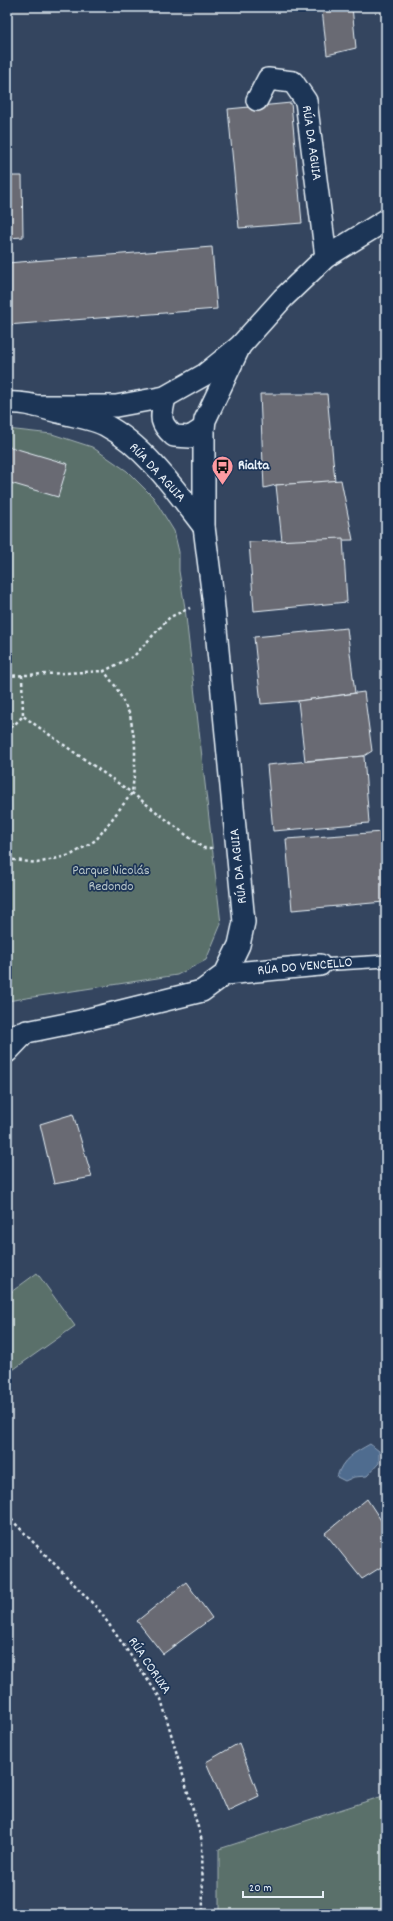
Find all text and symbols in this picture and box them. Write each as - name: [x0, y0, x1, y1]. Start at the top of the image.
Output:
- street label: RÚA DA AGUIA: [296, 104, 326, 182]
- street label: RÚA DA AGUIA: [124, 439, 190, 508]
- bus stop icon: Rialta: [210, 453, 236, 486]
- place label: Rialta: [238, 456, 270, 476]
- street label: RÚA DA AGUIA: [225, 827, 253, 905]
- park label: Parque Nicolás Redondo: [72, 861, 150, 897]
- street label: RÚA DO VENCELLO: [257, 953, 353, 981]
- street label: RÚA CORUXA: [123, 1633, 176, 1699]
- scale bar: [243, 1873, 323, 1899]
- text: 20 m: [249, 1880, 272, 1897]

